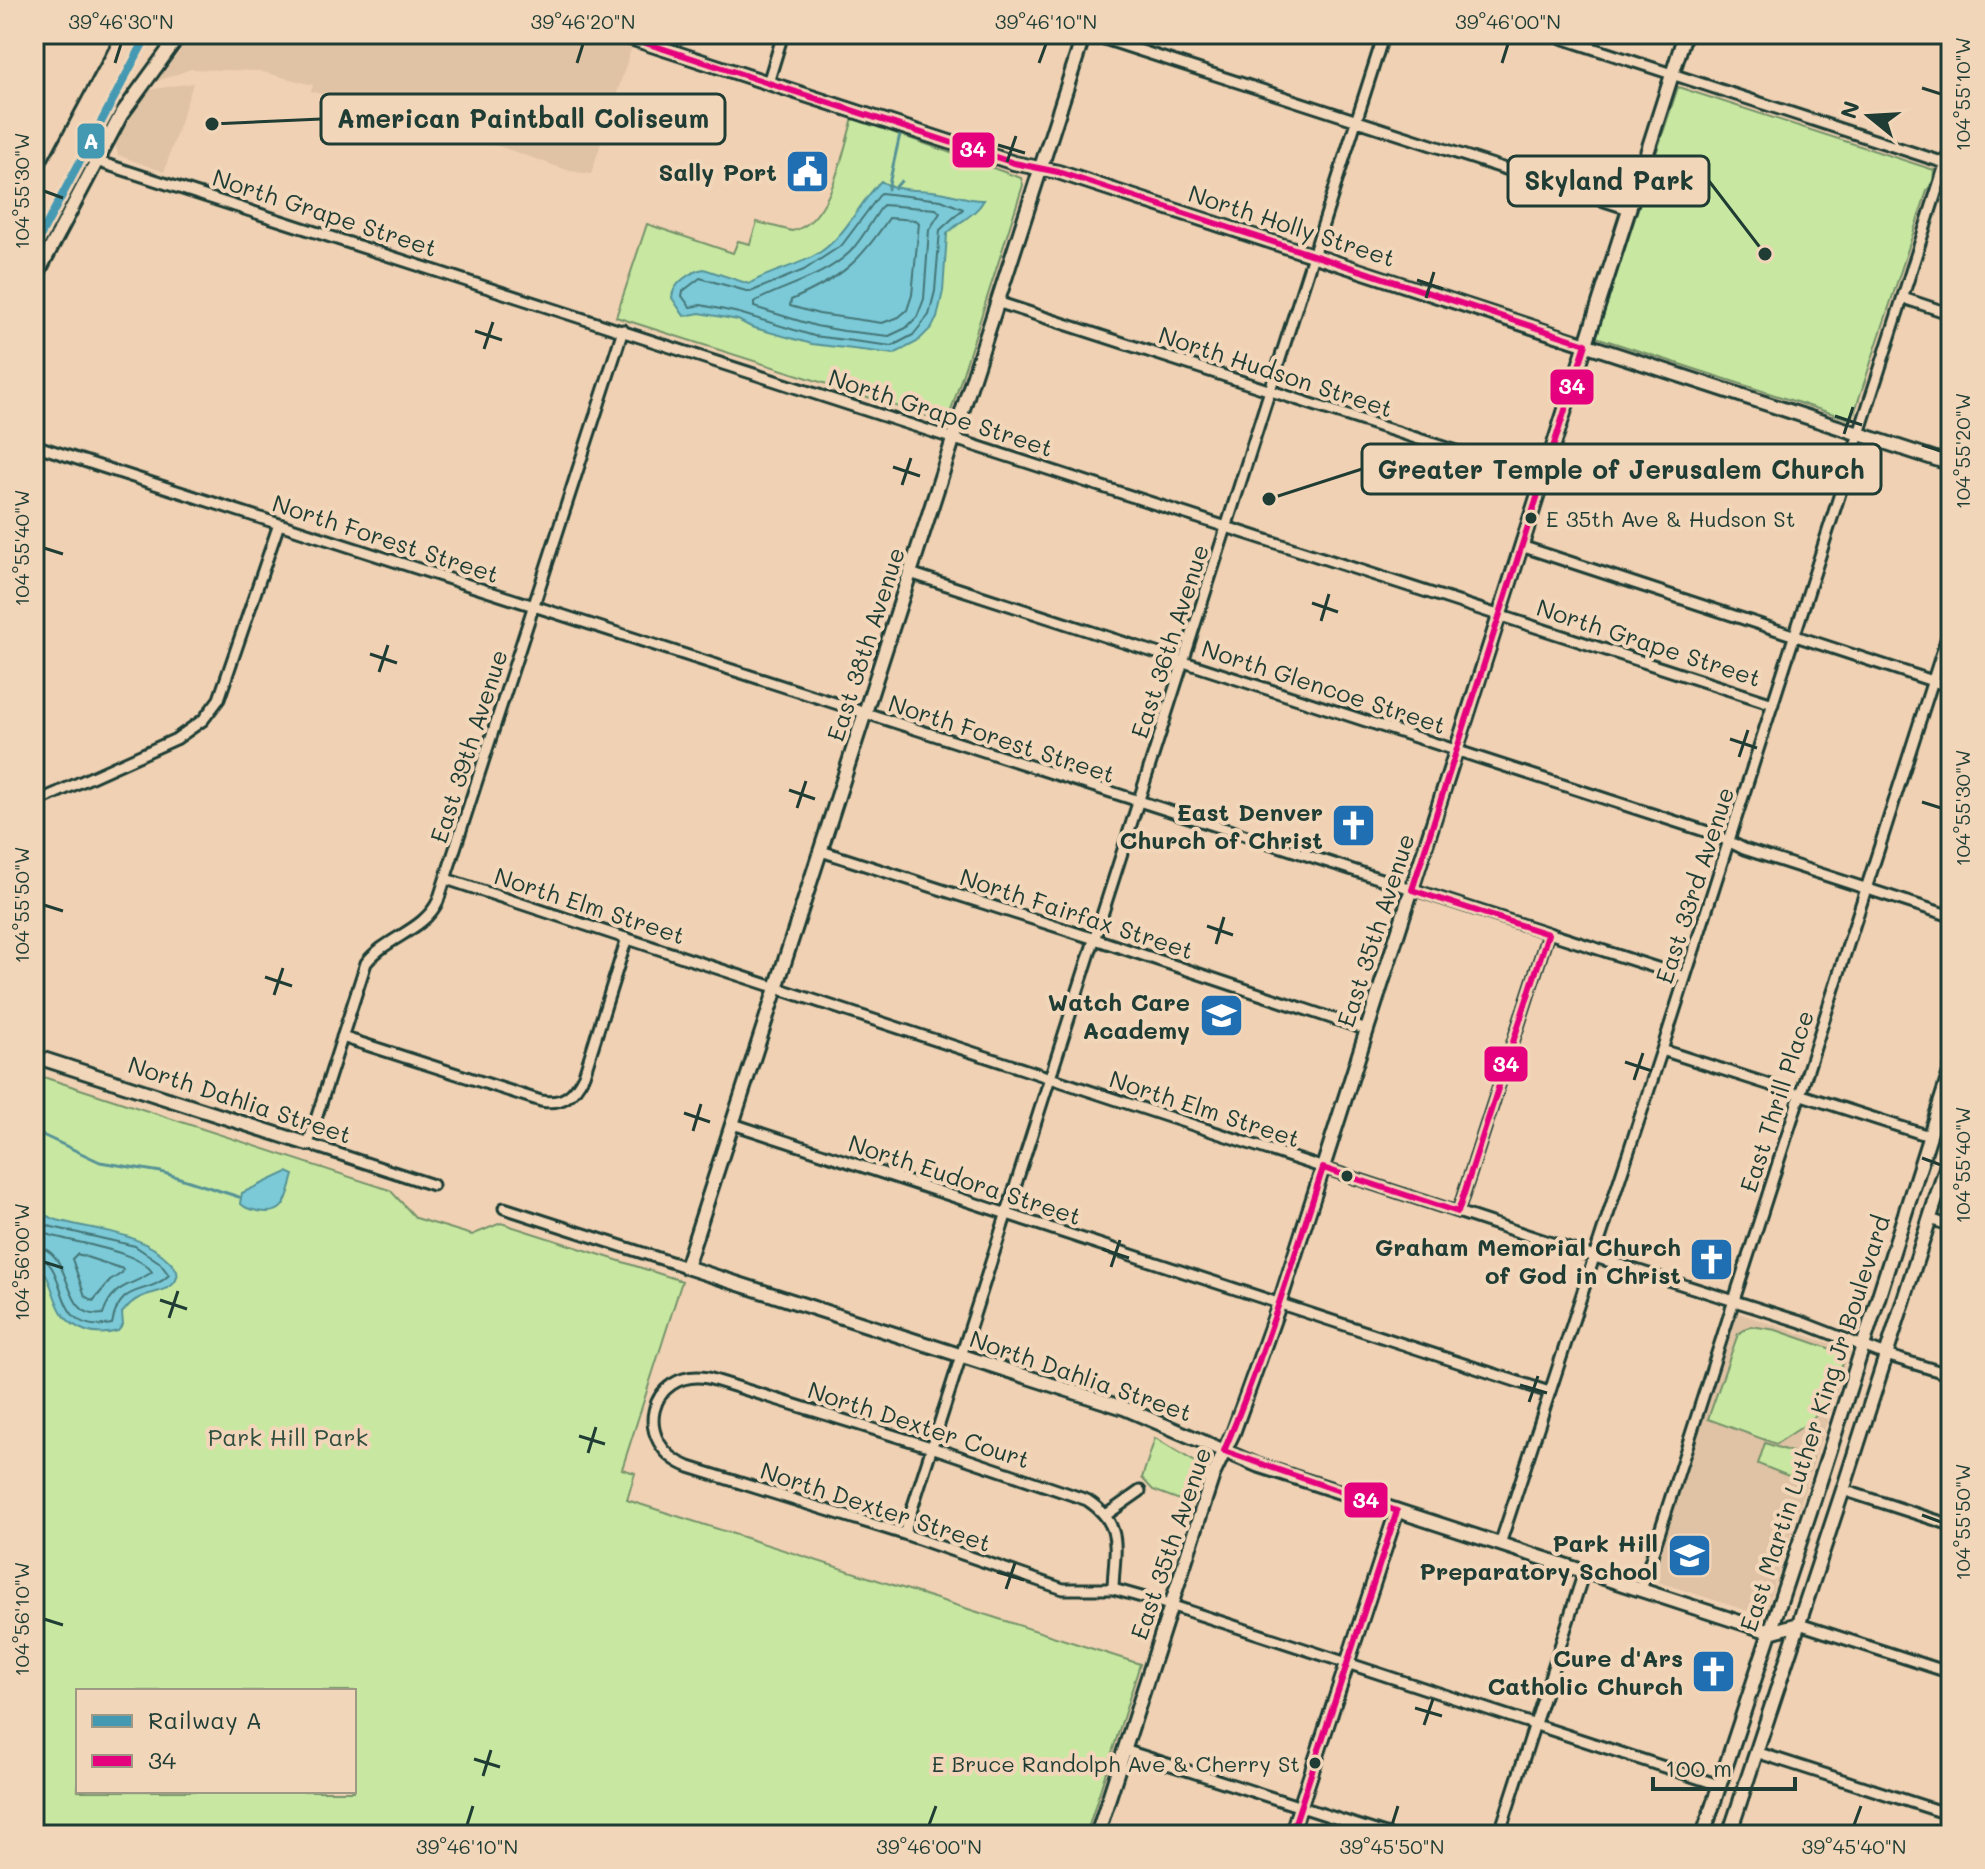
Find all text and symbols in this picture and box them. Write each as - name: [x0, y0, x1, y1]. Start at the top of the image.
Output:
- text: 39°46'30"N: [68, 8, 174, 34]
- text: 39°46'20"N: [531, 8, 635, 34]
- text: 39°46'10"N: [995, 8, 1097, 34]
- text: 39°46'00"N: [1455, 8, 1561, 34]
- text: 104°55'10"W: [1949, 37, 1975, 151]
- north arrow: [1829, 76, 1909, 156]
- callout: American Paintball Coliseum: [321, 94, 725, 144]
- text: N: [1833, 97, 1866, 122]
- text: American Paintball Coliseum: [337, 101, 709, 135]
- line badge: A: [76, 122, 106, 160]
- text: A: [83, 126, 99, 155]
- line badge: 34: [951, 131, 996, 169]
- text: 104°55'30"W: [8, 132, 34, 250]
- text: 34: [959, 134, 987, 163]
- public building icon: Sally Port: [784, 147, 832, 195]
- place label: Sally Port: [659, 156, 777, 187]
- callout: Skyland Park: [1508, 156, 1709, 206]
- street label: North Grape Street: [209, 161, 441, 263]
- text: Skyland Park: [1524, 163, 1694, 197]
- street label: North Holly Street: [1185, 177, 1399, 273]
- street label: North Hudson Street: [1155, 318, 1397, 424]
- street label: North Grape Street: [825, 361, 1057, 463]
- line badge: 34: [1549, 368, 1595, 406]
- text: 34: [1558, 371, 1586, 400]
- text: 104°55'20"W: [1949, 393, 1975, 509]
- callout: Greater Temple of Jerusalem Church: [1362, 444, 1881, 494]
- text: Greater Temple of Jerusalem Church: [1377, 452, 1865, 486]
- street label: North Forest Street: [269, 487, 503, 589]
- text: 104°55'40"W: [8, 489, 34, 607]
- place label: E 35th Ave & Hudson St: [1546, 504, 1795, 533]
- marker: E 35th Ave & Hudson St: [1523, 510, 1539, 526]
- street label: East 36th Avenue: [1123, 540, 1215, 742]
- street label: East 38th Avenue: [819, 543, 911, 745]
- street label: North Grape Street: [1533, 591, 1765, 693]
- street label: North Glencoe Street: [1198, 632, 1450, 740]
- street label: East 39th Avenue: [422, 645, 514, 847]
- street label: North Forest Street: [885, 687, 1119, 789]
- text: 104°55'30"W: [1949, 749, 1975, 867]
- street label: East 33rd Avenue: [1648, 783, 1740, 987]
- place label: East Denver Church of Christ: [1119, 796, 1323, 855]
- church icon: East Denver Church of Christ: [1330, 801, 1378, 849]
- street label: East 35th Avenue: [1329, 829, 1421, 1031]
- text: 104°55'50"W: [8, 846, 34, 964]
- street label: North Elm Street: [491, 860, 689, 950]
- street label: North Fairfax Street: [956, 861, 1198, 965]
- place label: Watch Care Academy: [1048, 986, 1190, 1045]
- school or university icon: Watch Care Academy: [1197, 991, 1245, 1039]
- street label: East Thrill Place: [1732, 1006, 1820, 1196]
- line badge: 34: [1483, 1045, 1529, 1083]
- street label: North Dahlia Street: [124, 1048, 356, 1150]
- text: 34: [1492, 1049, 1520, 1078]
- street label: North Elm Street: [1106, 1063, 1304, 1153]
- text: 104°55'40"W: [1949, 1106, 1975, 1224]
- street label: North Eudora Street: [845, 1127, 1085, 1231]
- unlabelled marker: [1339, 1168, 1355, 1184]
- text: 104°56'00"W: [8, 1203, 34, 1321]
- street label: East Martin Luther King Jr Boulevard: [1732, 1211, 1896, 1635]
- place label: Graham Memorial Church of God in Christ: [1375, 1231, 1681, 1290]
- church icon: Graham Memorial Church of God in Christ: [1688, 1236, 1736, 1284]
- street label: North Dahlia Street: [966, 1322, 1196, 1428]
- street label: North Dexter Court: [804, 1373, 1034, 1475]
- park label: Park Hill Park: [208, 1421, 368, 1452]
- street label: East 35th Avenue: [1123, 1443, 1217, 1643]
- street label: North Dexter Street: [757, 1454, 995, 1558]
- text: 104°55'50"W: [1949, 1463, 1975, 1581]
- line badge: 34: [1343, 1481, 1389, 1519]
- text: 34: [1352, 1485, 1380, 1514]
- place label: Park Hill Preparatory School: [1419, 1527, 1658, 1586]
- school or university icon: Park Hill Preparatory School: [1665, 1532, 1713, 1580]
- text: 104°56'10"W: [8, 1562, 34, 1676]
- place label: Cure d'Ars Catholic Church: [1487, 1642, 1683, 1701]
- church icon: Cure d'Ars Catholic Church: [1690, 1647, 1738, 1695]
- legend: [76, 1689, 356, 1793]
- text: Railway A: [148, 1704, 262, 1735]
- scale bar: [1653, 1741, 1795, 1791]
- text: 34: [148, 1744, 176, 1775]
- place label: E Bruce Randolph Ave & Cherry St: [932, 1749, 1300, 1778]
- text: 100 m: [1665, 1752, 1732, 1783]
- marker: E Bruce Randolph Ave & Cherry St: [1307, 1755, 1323, 1771]
- text: 39°46'10"N: [416, 1833, 518, 1859]
- text: 39°46'00"N: [876, 1833, 982, 1859]
- text: 39°45'50"N: [1340, 1833, 1444, 1859]
- text: 39°45'40"N: [1802, 1833, 1906, 1859]

